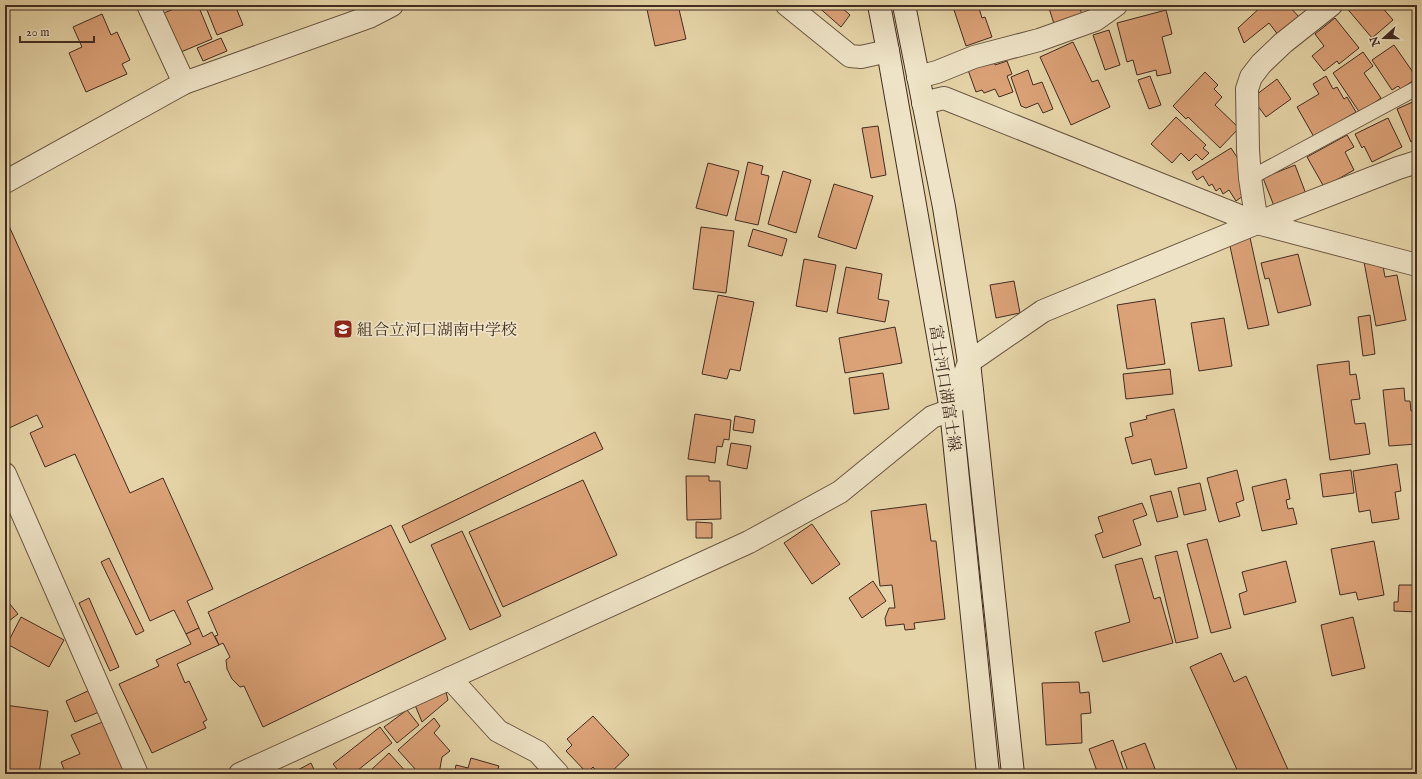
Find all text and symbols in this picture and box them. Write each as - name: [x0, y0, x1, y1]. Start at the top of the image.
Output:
- scale bar: [20, 18, 94, 44]
- north arrow: [1364, 18, 1404, 58]
- text: 20 m: [26, 25, 49, 40]
- text: N: [1367, 34, 1384, 49]
- school or university icon: 組合立河口湖南中学校: [332, 318, 354, 340]
- place label: 組合立河口湖南中学校: [357, 321, 517, 341]
- street label: 富士河口湖富士線: [924, 324, 964, 453]

